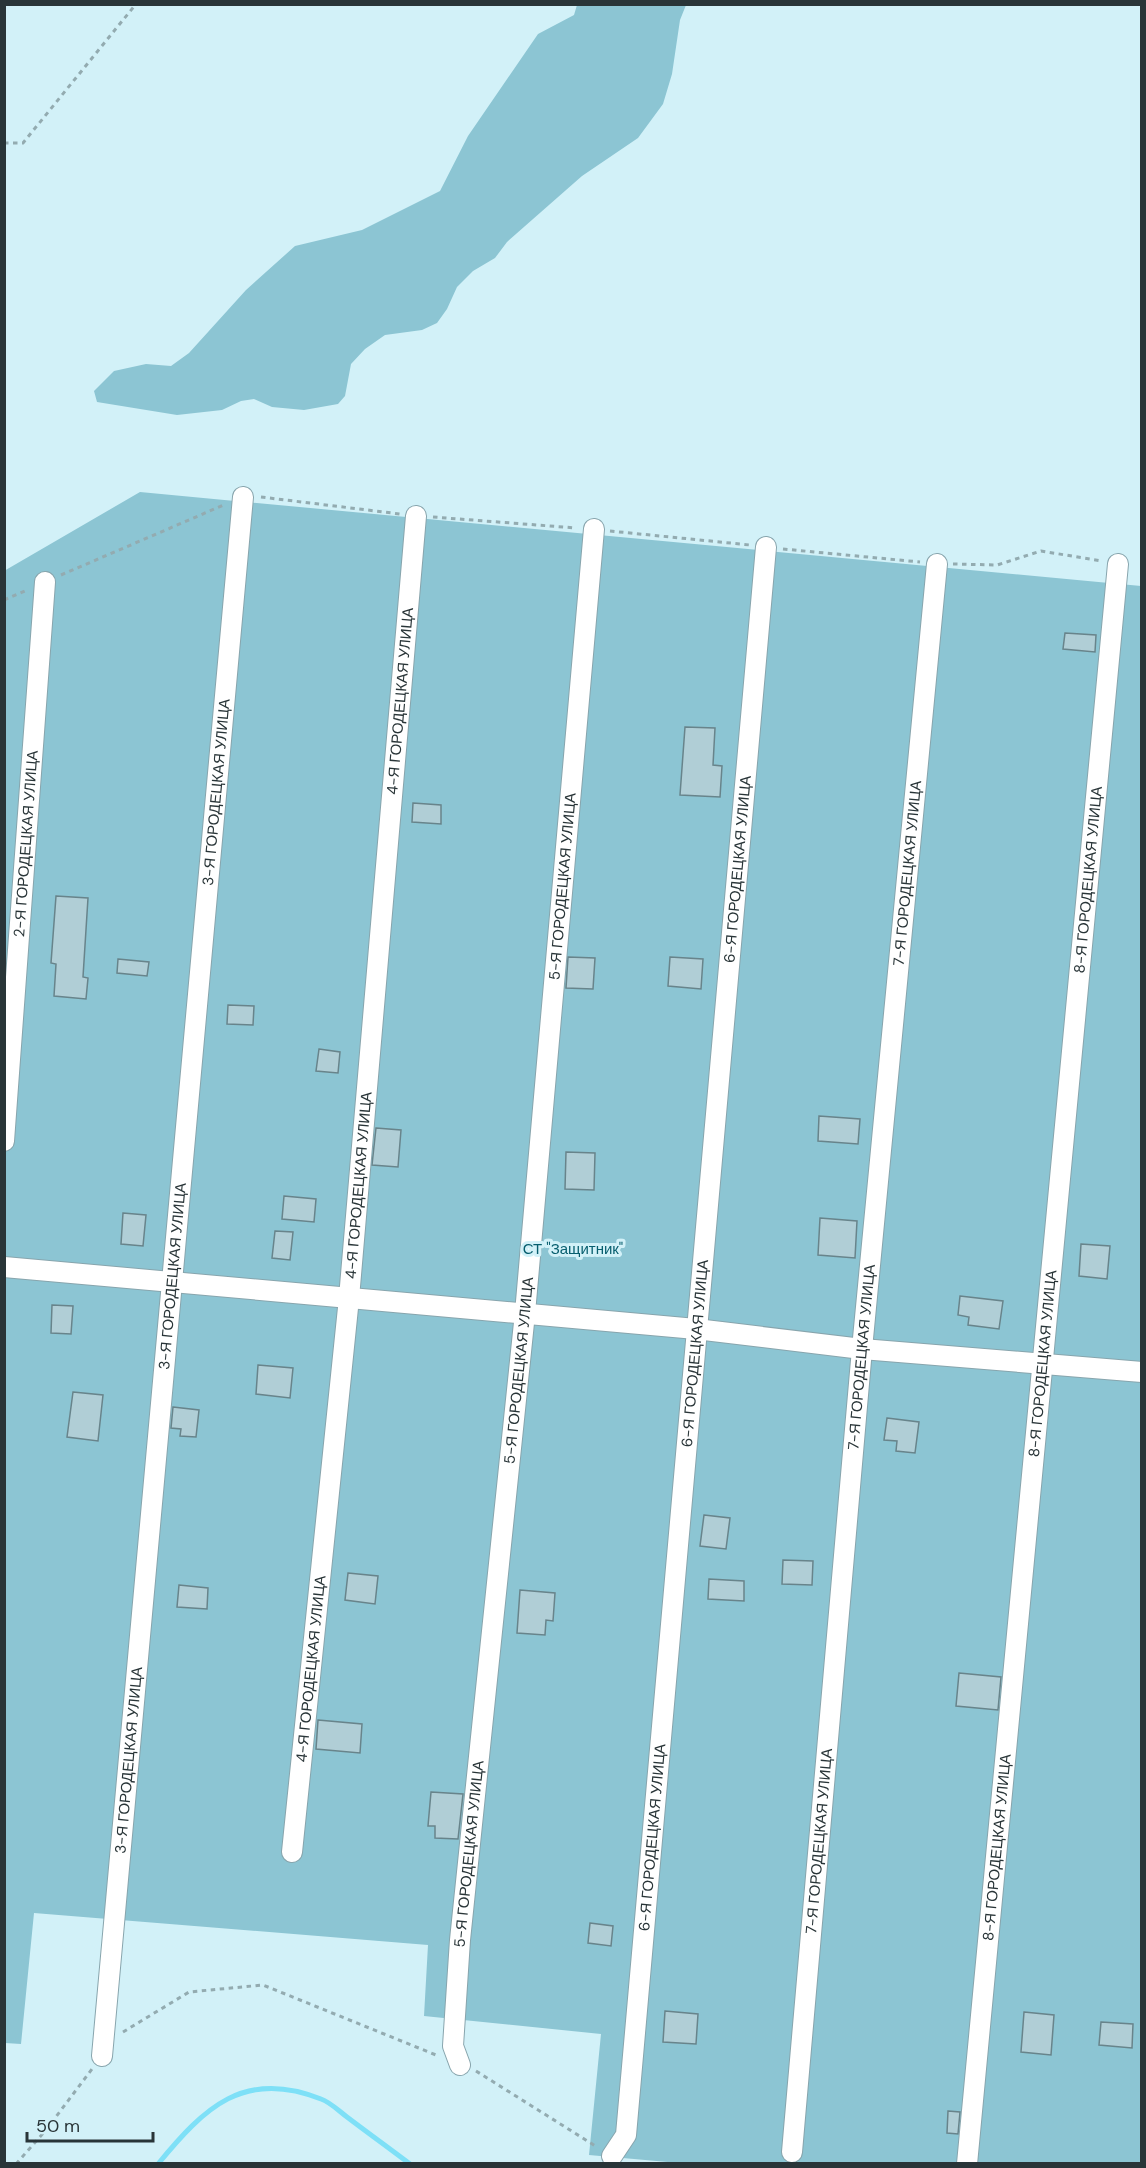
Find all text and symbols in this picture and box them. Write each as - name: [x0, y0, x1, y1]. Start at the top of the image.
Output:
- street label: 4-Я ГОРОДЕЦКАЯ УЛИЦА: [382, 607, 418, 795]
- street label: 3-Я ГОРОДЕЦКАЯ УЛИЦА: [198, 698, 235, 886]
- street label: 2-Я ГОРОДЕЦКАЯ УЛИЦА: [9, 750, 43, 938]
- street label: 6-Я ГОРОДЕЦКАЯ УЛИЦА: [719, 775, 756, 964]
- street label: 7-Я ГОРОДЕЦКАЯ УЛИЦА: [889, 780, 926, 967]
- street label: 8-Я ГОРОДЕЦКАЯ УЛИЦА: [1069, 785, 1107, 974]
- street label: 5-Я ГОРОДЕЦКАЯ УЛИЦА: [544, 792, 581, 981]
- street label: 4-Я ГОРОДЕЦКАЯ УЛИЦА: [341, 1091, 377, 1280]
- street label: 3-Я ГОРОДЕЦКАЯ УЛИЦА: [154, 1182, 191, 1370]
- park label: СТ "Защитник": [523, 1239, 623, 1259]
- street label: 6-Я ГОРОДЕЦКАЯ УЛИЦА: [677, 1259, 713, 1448]
- street label: 7-Я ГОРОДЕЦКАЯ УЛИЦА: [843, 1263, 880, 1451]
- street label: 8-Я ГОРОДЕЦКАЯ УЛИЦА: [1024, 1269, 1061, 1458]
- street label: 5-Я ГОРОДЕЦКАЯ УЛИЦА: [499, 1276, 538, 1465]
- street label: 4-Я ГОРОДЕЦКАЯ УЛИЦА: [291, 1575, 330, 1763]
- street label: 3-Я ГОРОДЕЦКАЯ УЛИЦА: [110, 1666, 147, 1854]
- street label: 6-Я ГОРОДЕЦКАЯ УЛИЦА: [634, 1743, 670, 1932]
- street label: 7-Я ГОРОДЕЦКАЯ УЛИЦА: [801, 1748, 837, 1935]
- street label: 8-Я ГОРОДЕЦКАЯ УЛИЦА: [978, 1753, 1016, 1942]
- street label: 5-Я ГОРОДЕЦКАЯ УЛИЦА: [450, 1760, 489, 1948]
- scale bar: [27, 2105, 153, 2143]
- text: 50 m: [36, 2114, 80, 2138]

